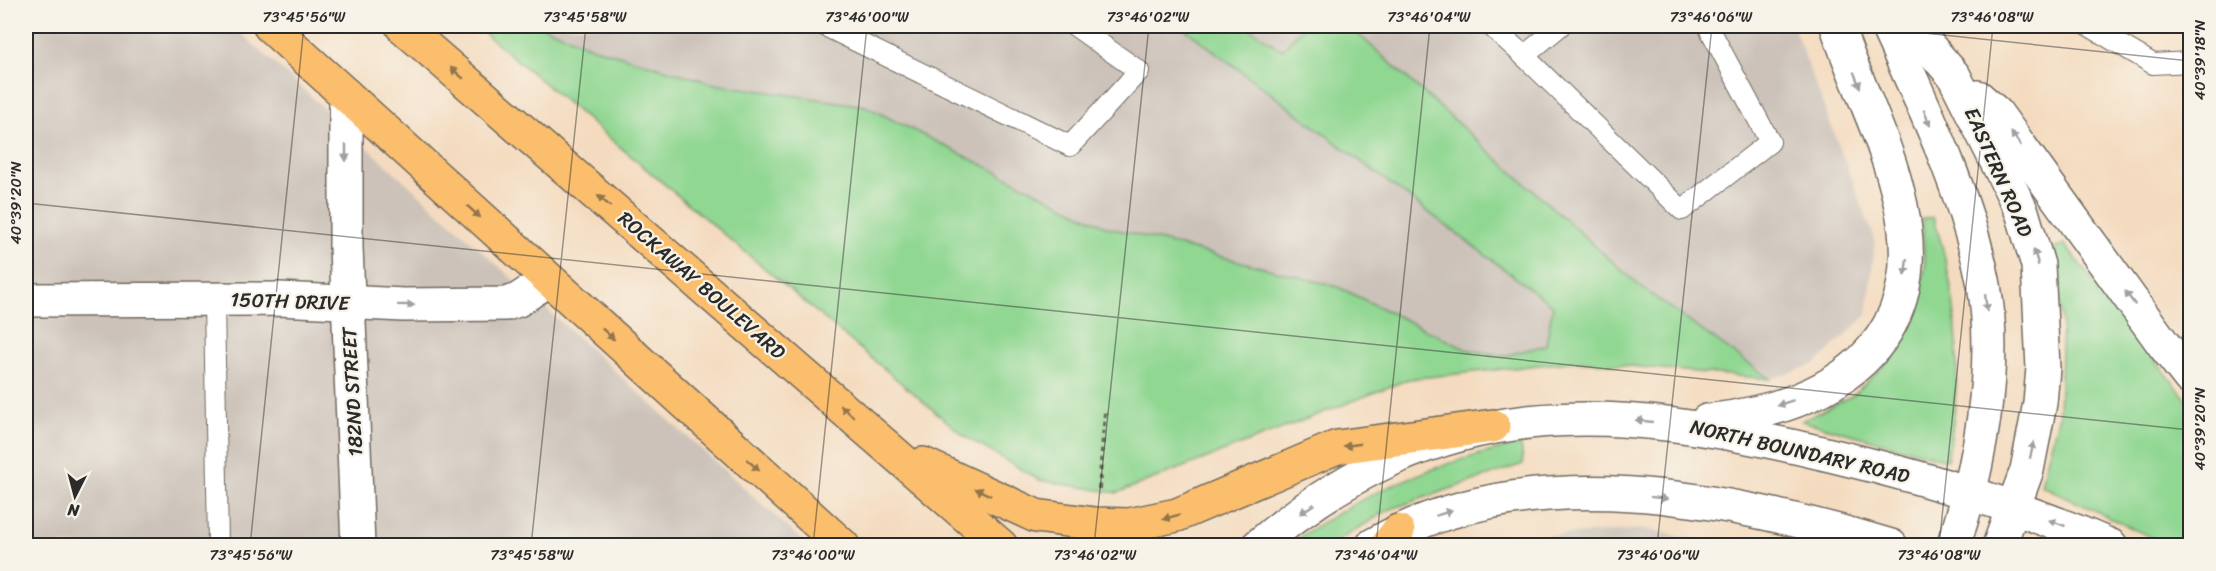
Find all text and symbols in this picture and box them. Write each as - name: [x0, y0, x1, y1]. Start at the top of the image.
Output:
- text: 73°45'56"W: [263, 4, 346, 30]
- text: 73°45'58"W: [543, 4, 627, 30]
- text: 73°46'00"W: [825, 4, 909, 30]
- text: 73°46'02"W: [1107, 4, 1190, 30]
- text: 73°46'04"W: [1387, 4, 1471, 30]
- text: 73°46'06"W: [1670, 4, 1753, 30]
- text: 73°46'08"W: [1950, 4, 2034, 30]
- text: 40°39'18"N: [2187, 19, 2213, 100]
- one-way arrow: [450, 67, 465, 80]
- one-way arrow: [1852, 72, 1862, 90]
- street label: EASTERN ROAD: [1954, 101, 2043, 243]
- one-way arrow: [1922, 109, 1932, 127]
- one-way arrow: [2010, 132, 2022, 147]
- one-way arrow: [341, 144, 351, 163]
- text: 40°39'20"N: [3, 161, 29, 245]
- one-way arrow: [597, 195, 612, 208]
- street label: ROCKAWAY BOULEVARD: [610, 202, 794, 369]
- one-way arrow: [466, 205, 481, 219]
- one-way arrow: [2031, 248, 2040, 266]
- one-way arrow: [1901, 258, 1911, 277]
- street label: 150TH DRIVE: [230, 282, 352, 321]
- one-way arrow: [2124, 290, 2136, 305]
- one-way arrow: [1981, 293, 1991, 312]
- one-way arrow: [397, 300, 416, 310]
- street label: 182ND STREET: [332, 325, 373, 457]
- one-way arrow: [600, 327, 615, 340]
- text: 40°39'20"N: [2187, 387, 2213, 471]
- one-way arrow: [1776, 398, 1794, 408]
- one-way arrow: [840, 405, 855, 418]
- street label: NORTH BOUNDARY ROAD: [1687, 409, 1913, 494]
- one-way arrow: [1635, 416, 1654, 426]
- one-way arrow: [1342, 440, 1361, 450]
- one-way arrow: [2027, 441, 2037, 460]
- one-way arrow: [745, 458, 760, 471]
- north arrow: [45, 466, 105, 526]
- one-way arrow: [975, 487, 992, 496]
- one-way arrow: [1650, 493, 1669, 502]
- text: N: [66, 495, 82, 526]
- one-way arrow: [1299, 503, 1315, 514]
- one-way arrow: [1435, 508, 1453, 518]
- one-way arrow: [1162, 512, 1180, 522]
- one-way arrow: [2048, 518, 2066, 528]
- text: 73°45'56"W: [210, 542, 293, 568]
- text: 73°45'58"W: [490, 542, 574, 568]
- text: 73°46'00"W: [771, 542, 855, 568]
- text: 73°46'02"W: [1054, 542, 1137, 568]
- text: 73°46'04"W: [1334, 542, 1418, 568]
- text: 73°46'06"W: [1617, 542, 1700, 568]
- text: 73°46'08"W: [1897, 542, 1981, 568]

